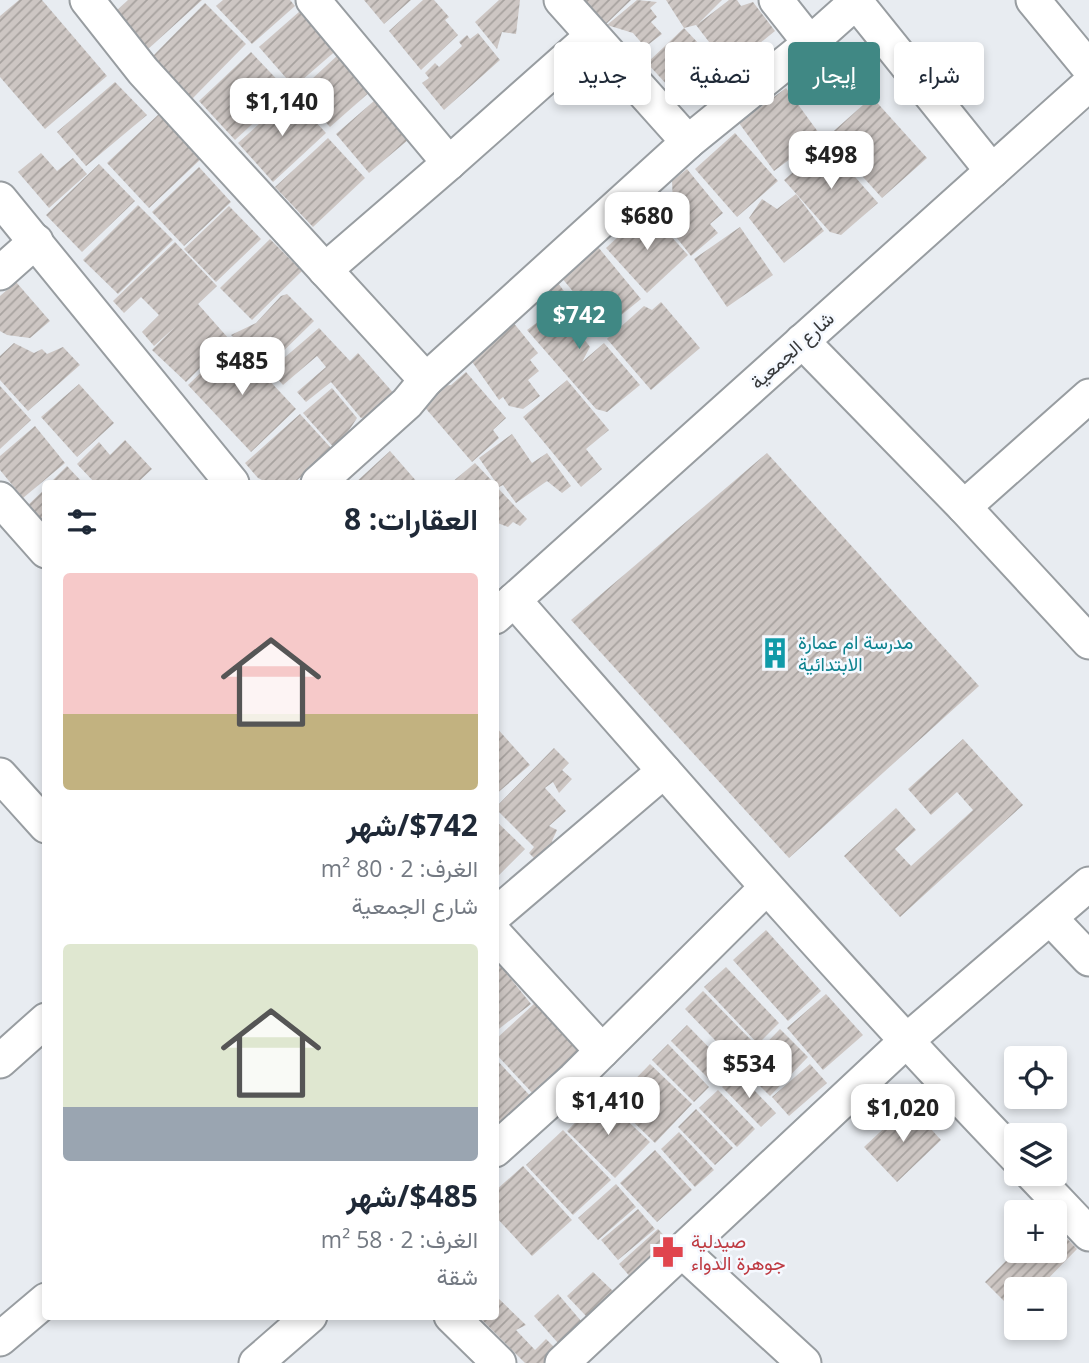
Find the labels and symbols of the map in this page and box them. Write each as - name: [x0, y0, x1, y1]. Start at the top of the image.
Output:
- pin: $1,140: [225, 78, 339, 138]
- pin: $498: [790, 132, 872, 191]
- pin: $680: [606, 192, 688, 252]
- pin: $742: [538, 292, 620, 351]
- street label: شارع الجمعية: [744, 305, 840, 395]
- pin: $485: [201, 338, 283, 397]
- place label: مدرسة ام عمارة الابتدائية: [798, 629, 913, 677]
- building icon: مدرسة ام عمارة الابتدائية: [758, 636, 792, 670]
- pin: $534: [708, 1040, 790, 1100]
- pin: $1,410: [551, 1078, 665, 1137]
- pin: $1,020: [846, 1084, 960, 1144]
- place label: صيدلية جوهرة الدواء: [691, 1228, 786, 1276]
- pharmacy icon: صيدلية جوهرة الدواء: [651, 1235, 685, 1269]

